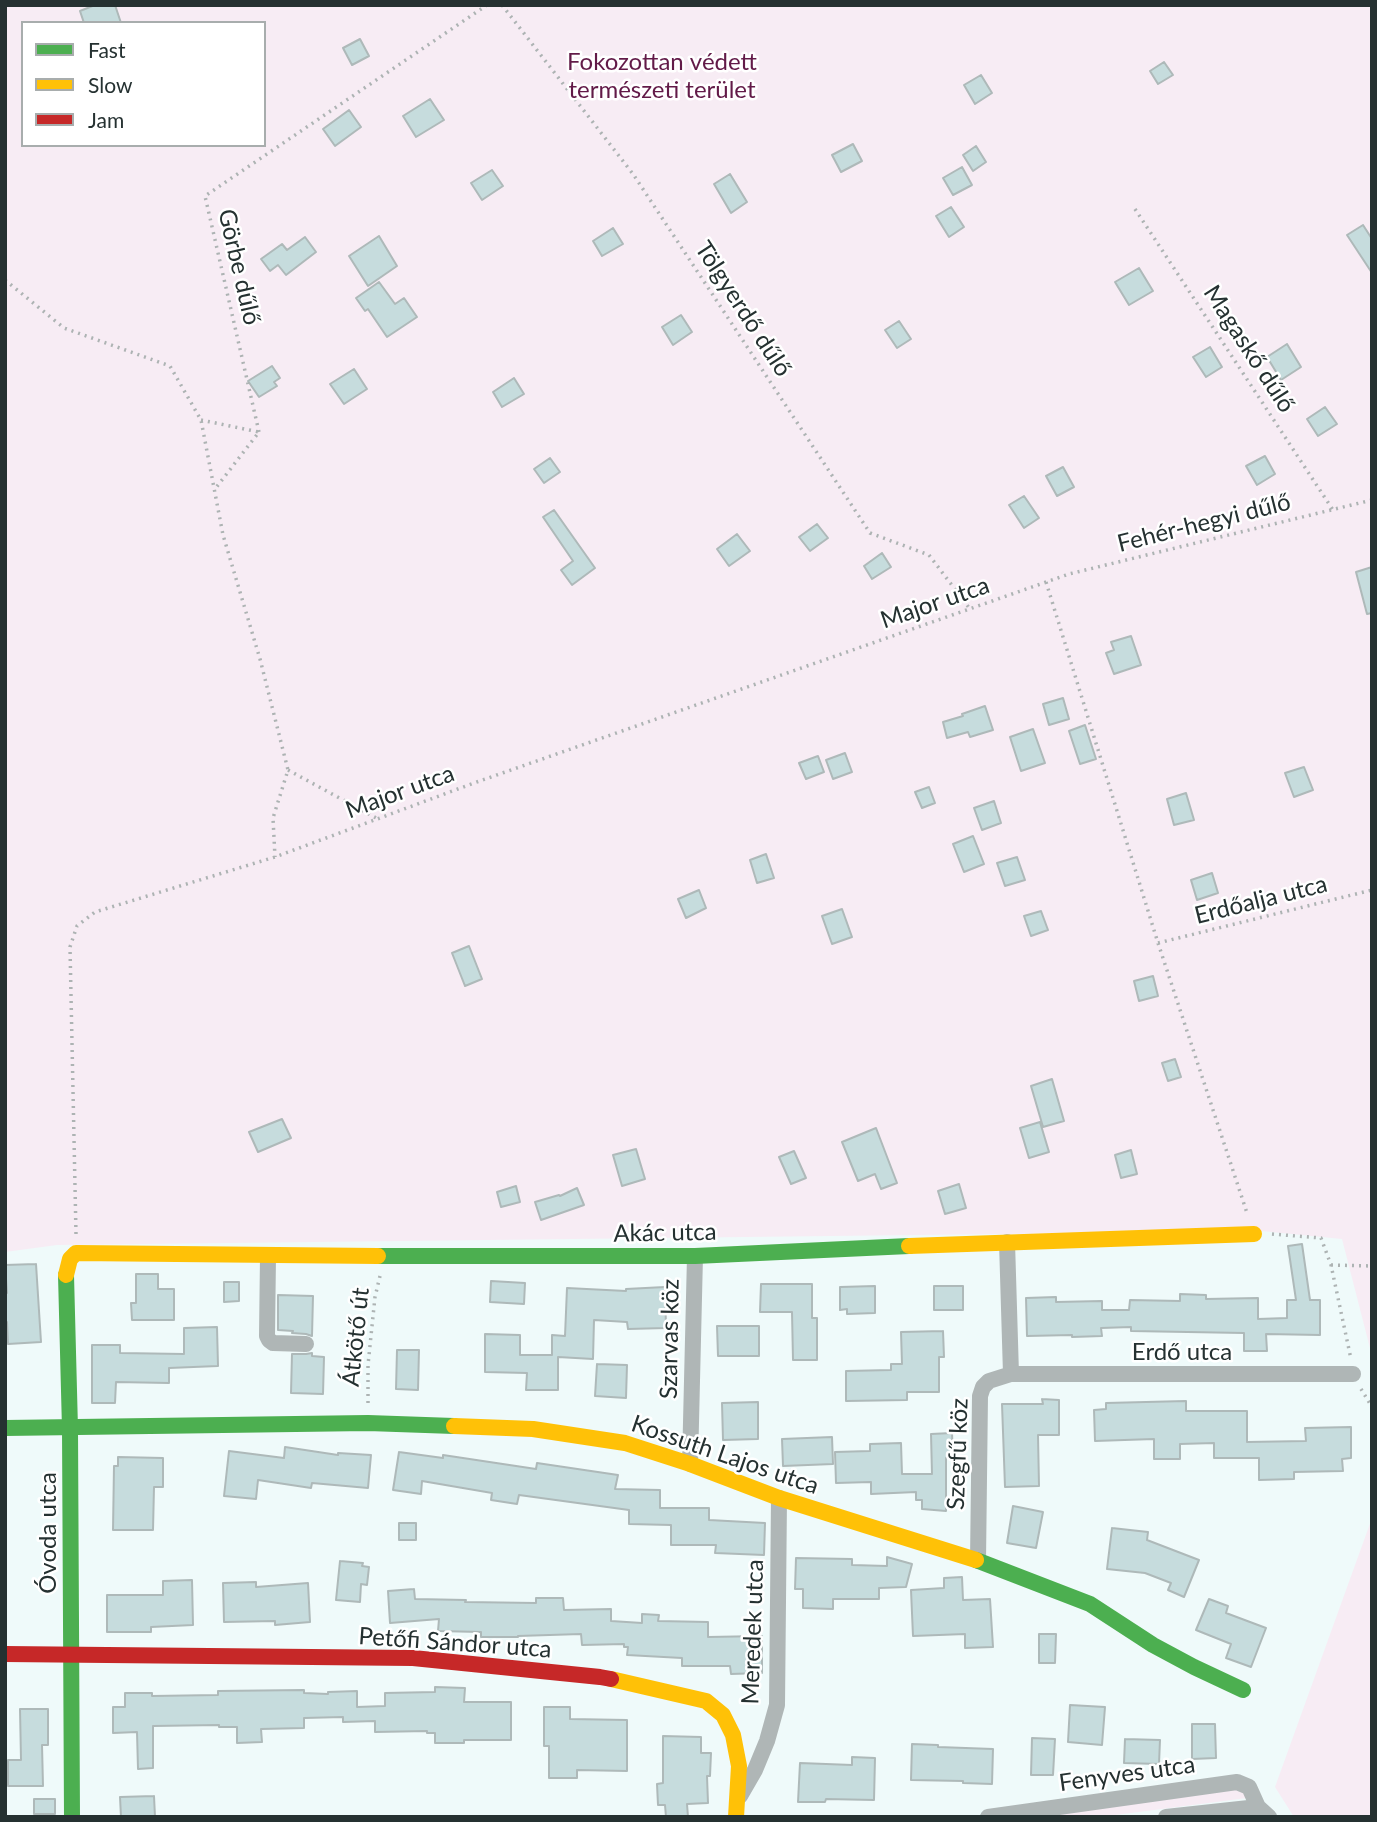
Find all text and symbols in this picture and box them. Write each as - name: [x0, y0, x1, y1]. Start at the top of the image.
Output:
- legend: [21, 21, 266, 147]
- text: Fast: [88, 37, 125, 62]
- park label: Fokozottan védett természeti terület: [567, 48, 757, 104]
- text: Slow: [88, 72, 132, 97]
- text: Jam: [88, 107, 124, 132]
- street label: Görbe dűlő: [212, 206, 266, 328]
- street label: Tölgyerdő dűlő: [689, 236, 797, 382]
- street label: Magaskő dűlő: [1197, 280, 1301, 418]
- street label: Fehér-hegyi dűlő: [1114, 488, 1294, 558]
- street label: Major utca: [877, 571, 993, 635]
- street label: Major utca: [342, 759, 458, 825]
- street label: Erdőalja utca: [1192, 870, 1330, 930]
- street label: Akác utca: [613, 1218, 717, 1248]
- street label: Szarvas köz: [655, 1279, 685, 1399]
- street label: Átkötő út: [336, 1286, 376, 1388]
- street label: Erdő utca: [1132, 1338, 1232, 1366]
- street label: Szegfű köz: [942, 1398, 974, 1510]
- street label: Kossuth Lajos utca: [627, 1409, 823, 1501]
- street label: Óvoda utca: [34, 1472, 62, 1594]
- street label: Meredek utca: [736, 1559, 770, 1705]
- street label: Petőfi Sándor utca: [357, 1622, 553, 1664]
- street label: Fenyves utca: [1057, 1750, 1197, 1798]

